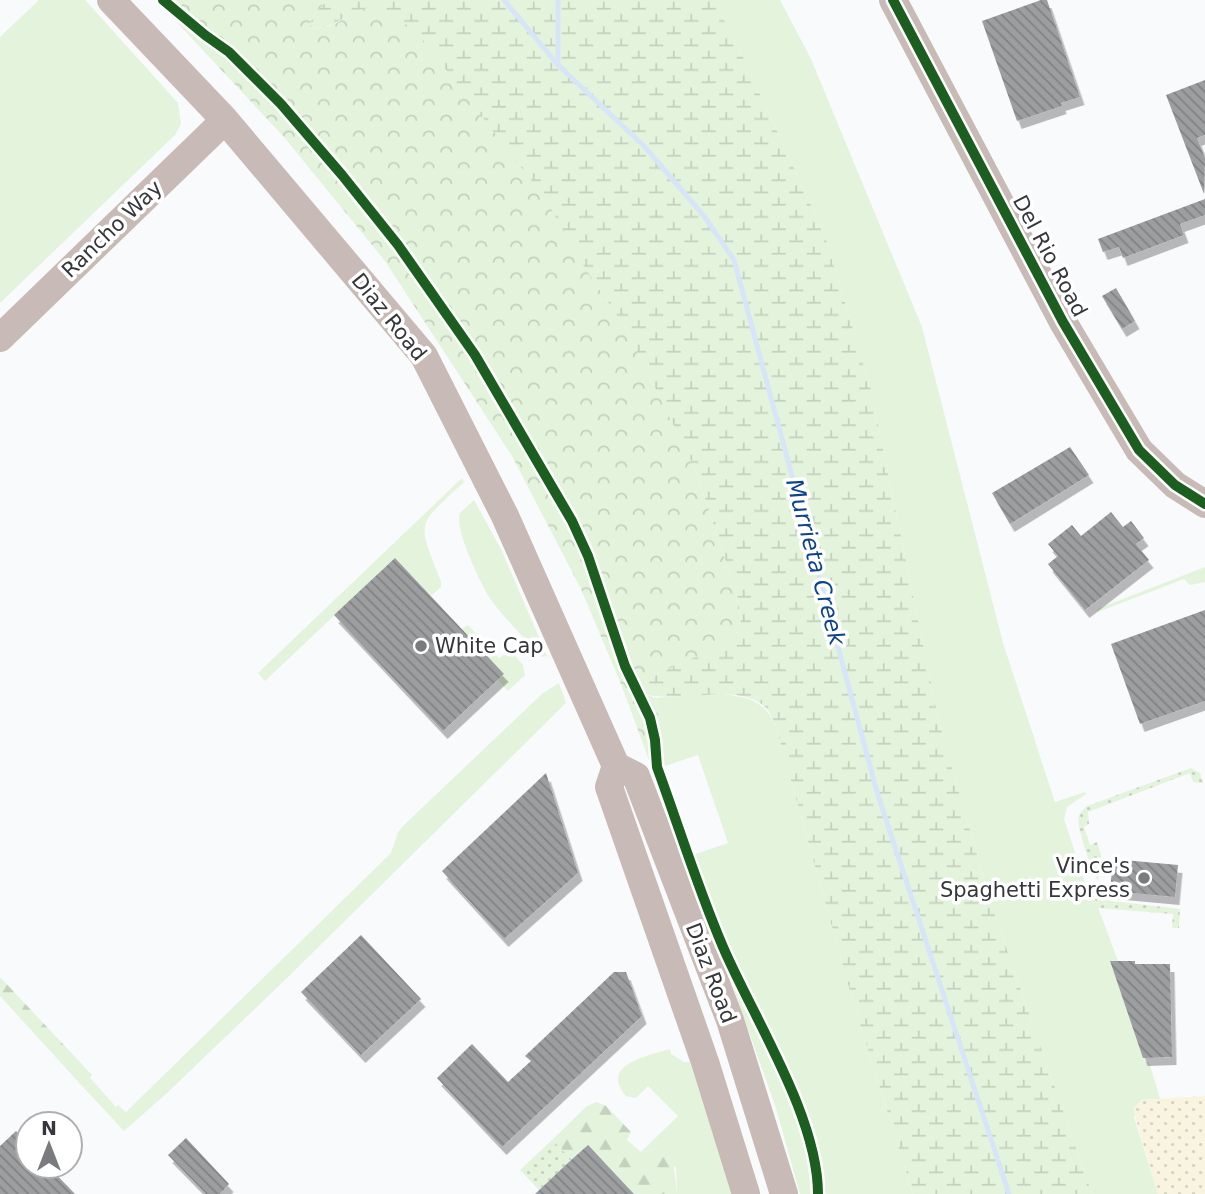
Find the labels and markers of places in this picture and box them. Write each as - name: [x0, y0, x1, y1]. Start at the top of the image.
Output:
- place label: White Cap: [435, 634, 544, 658]
- marker: White Cap: [413, 638, 429, 654]
- place label: Vince's Spaghetti Express: [940, 854, 1130, 902]
- marker: Vince's Spaghetti Express: [1136, 870, 1152, 886]

